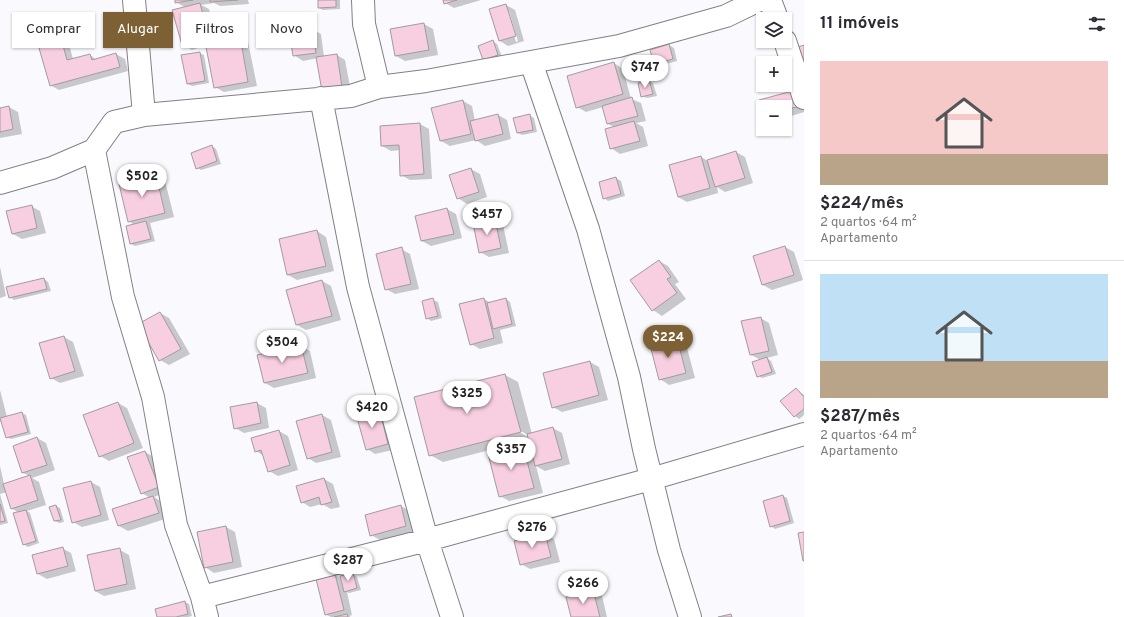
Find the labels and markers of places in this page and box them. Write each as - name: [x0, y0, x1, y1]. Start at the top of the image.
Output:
- pin: $747: [621, 55, 669, 89]
- pin: $502: [118, 164, 166, 198]
- pin: $457: [463, 202, 511, 236]
- pin: $224: [644, 325, 692, 359]
- pin: $504: [258, 330, 306, 364]
- pin: $325: [443, 381, 491, 415]
- pin: $420: [348, 395, 396, 429]
- pin: $357: [487, 437, 535, 471]
- pin: $276: [508, 515, 556, 549]
- pin: $287: [324, 548, 372, 582]
- pin: $266: [559, 571, 607, 605]

